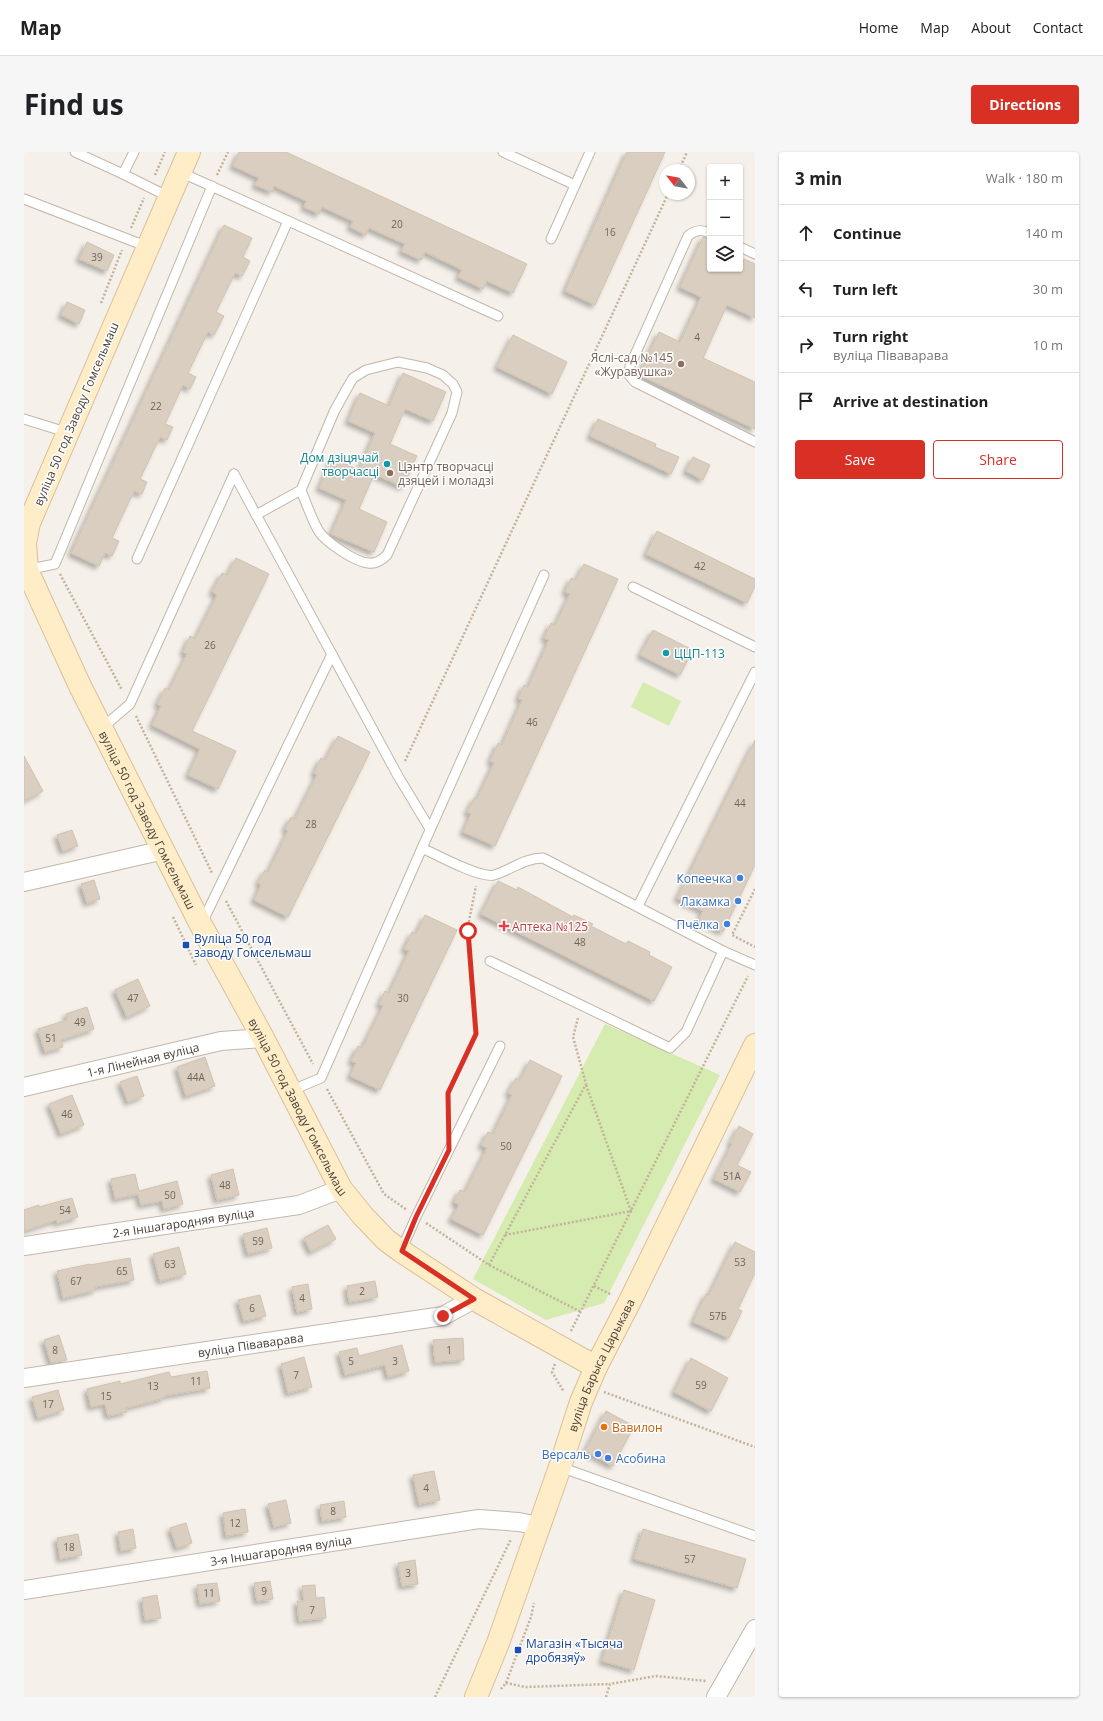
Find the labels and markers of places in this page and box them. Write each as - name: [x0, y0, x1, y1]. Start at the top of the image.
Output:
- place label: Яслі-сад №145 «Журавушка»: [591, 349, 673, 380]
- marker: Яслі-сад №145 «Журавушка»: [676, 359, 686, 369]
- place label: Дом дзіцячай творчасці: [300, 449, 379, 480]
- place label: Цэнтр творчасці дзяцей і моладзі: [398, 458, 494, 489]
- marker: Дом дзіцячай творчасці: [382, 459, 392, 469]
- marker: Цэнтр творчасці дзяцей і моладзі: [385, 468, 395, 478]
- place label: ЦЦП-113: [674, 645, 725, 662]
- marker: ЦЦП-113: [661, 648, 671, 658]
- place label: Копеечка: [676, 870, 732, 887]
- marker: Копеечка: [735, 873, 745, 883]
- place label: Лакамка: [680, 893, 730, 910]
- marker: Лакамка: [733, 896, 743, 906]
- place label: Пчёлка: [677, 916, 719, 933]
- place label: Аптека №125: [512, 918, 588, 935]
- marker: Пчёлка: [722, 919, 732, 929]
- marker: Аптека №125: [499, 921, 509, 931]
- place label: Вуліца 50 год заводу Гомсельмаш: [194, 930, 311, 961]
- marker: Вуліца 50 год заводу Гомсельмаш: [181, 940, 191, 950]
- place label: Вавилон: [612, 1419, 663, 1436]
- marker: Вавилон: [599, 1422, 609, 1432]
- place label: Версаль: [542, 1446, 590, 1463]
- marker: Версаль: [593, 1449, 603, 1459]
- place label: Асобина: [616, 1450, 666, 1467]
- marker: Асобина: [603, 1453, 613, 1463]
- place label: Магазін «Тысяча дробязяў»: [526, 1635, 623, 1666]
- marker: Магазін «Тысяча дробязяў»: [513, 1645, 523, 1655]

